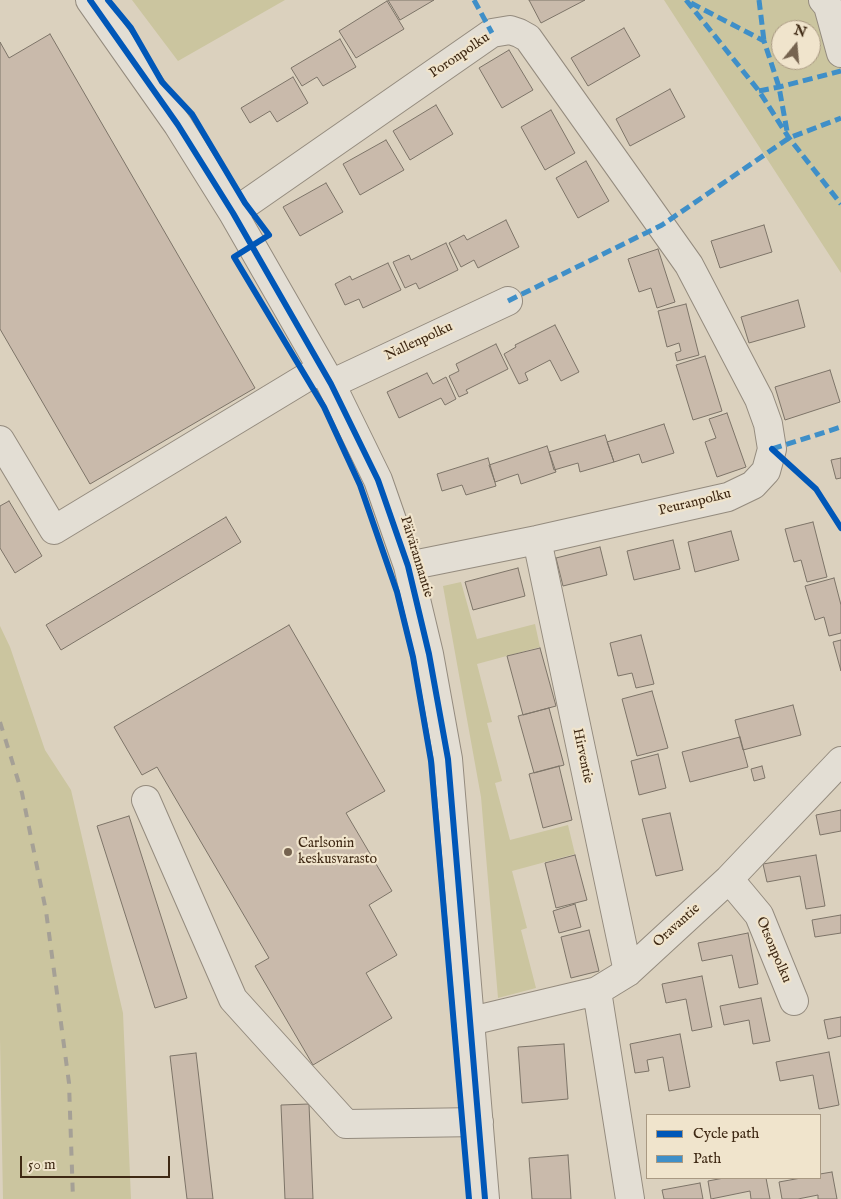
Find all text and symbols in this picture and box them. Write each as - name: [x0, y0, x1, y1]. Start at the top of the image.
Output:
- north arrow: [771, 20, 821, 70]
- text: N: [792, 21, 809, 42]
- street label: Poronpolku: [427, 30, 493, 82]
- street label: Nallenpolku: [382, 319, 456, 365]
- street label: Peuranpolku: [657, 486, 733, 520]
- street label: Päivärannantie: [396, 514, 436, 600]
- street label: Hirventie: [568, 727, 596, 785]
- place label: Carlsonin keskusvarasto: [298, 836, 377, 869]
- marker: Carlsonin keskusvarasto: [282, 846, 294, 858]
- street label: Oravantie: [650, 901, 704, 951]
- street label: Otsonpolku: [752, 915, 794, 985]
- legend: [646, 1114, 821, 1179]
- text: Cycle path: [693, 1124, 759, 1143]
- scale bar: [22, 1146, 172, 1178]
- text: Path: [693, 1149, 721, 1168]
- text: 50 m: [28, 1155, 56, 1174]

